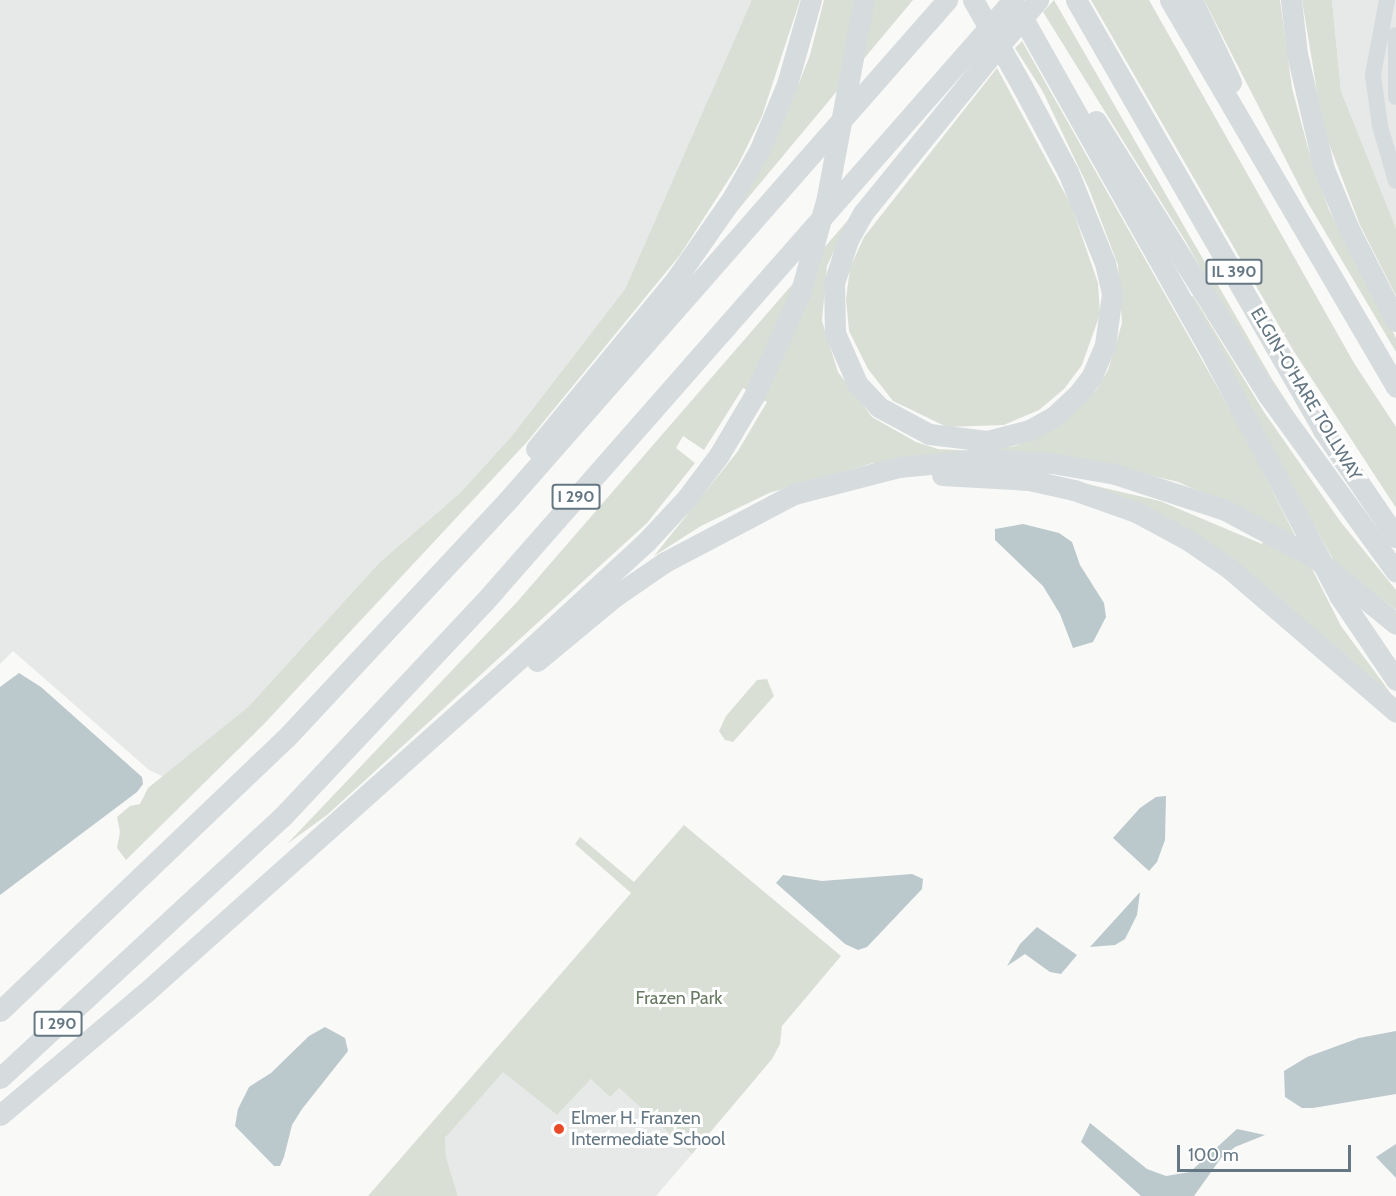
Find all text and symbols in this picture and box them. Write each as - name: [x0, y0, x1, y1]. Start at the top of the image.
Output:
- road number: IL 390: [1204, 259, 1264, 285]
- street label: ELGIN-O'HARE TOLLWAY: [1246, 304, 1366, 484]
- road number: I 290: [550, 484, 602, 510]
- park label: Frazen Park: [636, 987, 722, 1009]
- road number: I 290: [32, 1011, 84, 1037]
- place label: Elmer H. Franzen Intermediate School: [571, 1108, 725, 1150]
- marker: Elmer H. Franzen Intermediate School: [552, 1122, 566, 1136]
- scale bar: [1180, 1133, 1354, 1171]
- text: 100 m: [1188, 1144, 1239, 1166]

